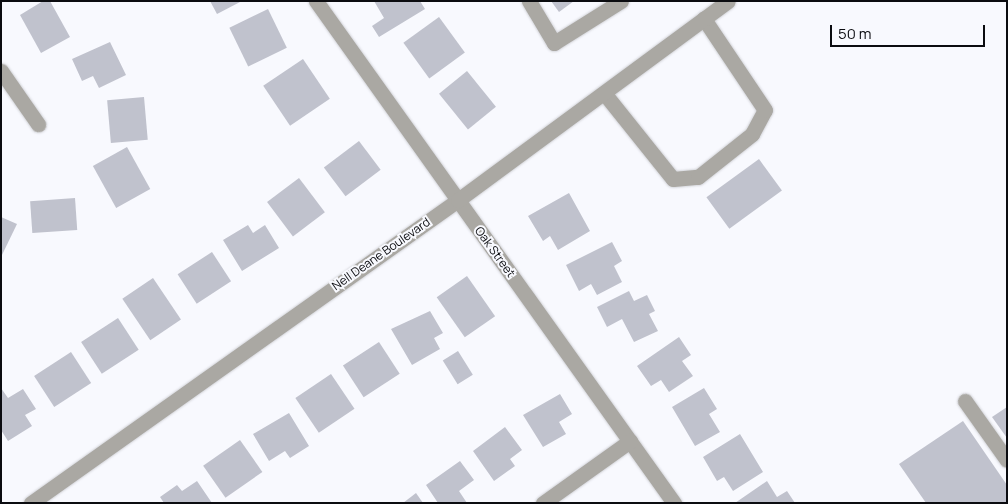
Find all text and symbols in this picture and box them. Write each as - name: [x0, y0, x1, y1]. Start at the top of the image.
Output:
- scale bar: [833, 15, 988, 47]
- text: 50 m: [838, 23, 872, 44]
- street label: Nell Deane Boulevard: [329, 215, 433, 293]
- street label: Oak Street: [472, 224, 518, 280]

